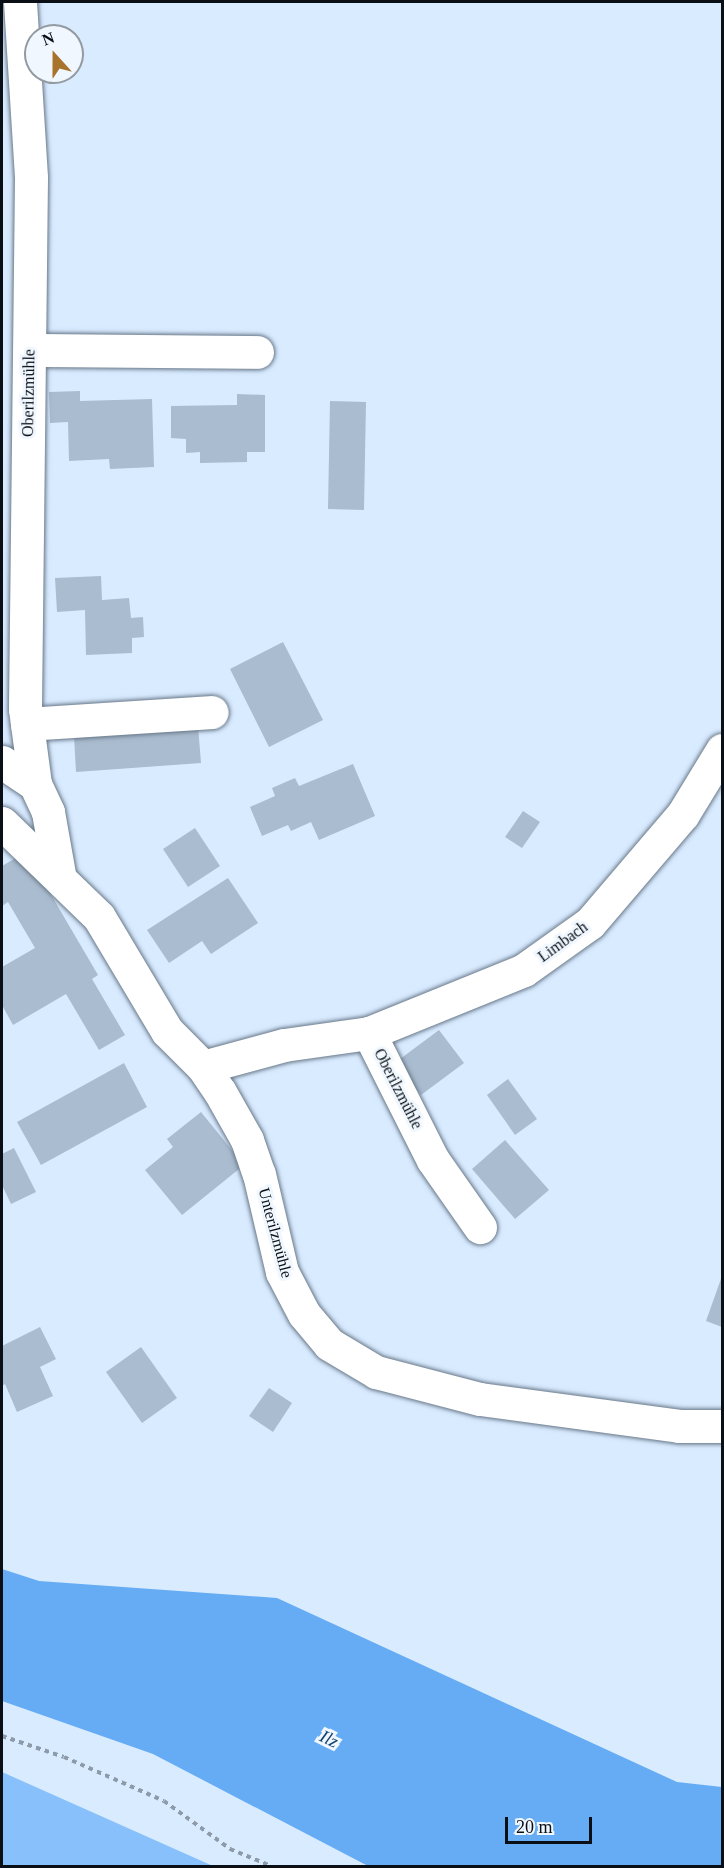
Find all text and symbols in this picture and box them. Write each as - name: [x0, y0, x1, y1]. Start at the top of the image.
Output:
- north arrow: [24, 24, 84, 84]
- text: N: [40, 29, 57, 49]
- street label: Oberilzmühle: [19, 349, 39, 437]
- street label: Limbach: [534, 918, 592, 966]
- street label: Oberilzmühle: [369, 1045, 427, 1133]
- street label: Unterilzmühle: [254, 1186, 296, 1280]
- water label: Ilz: [316, 1725, 342, 1753]
- scale bar: [508, 1805, 595, 1843]
- text: 20 m: [516, 1817, 553, 1837]

